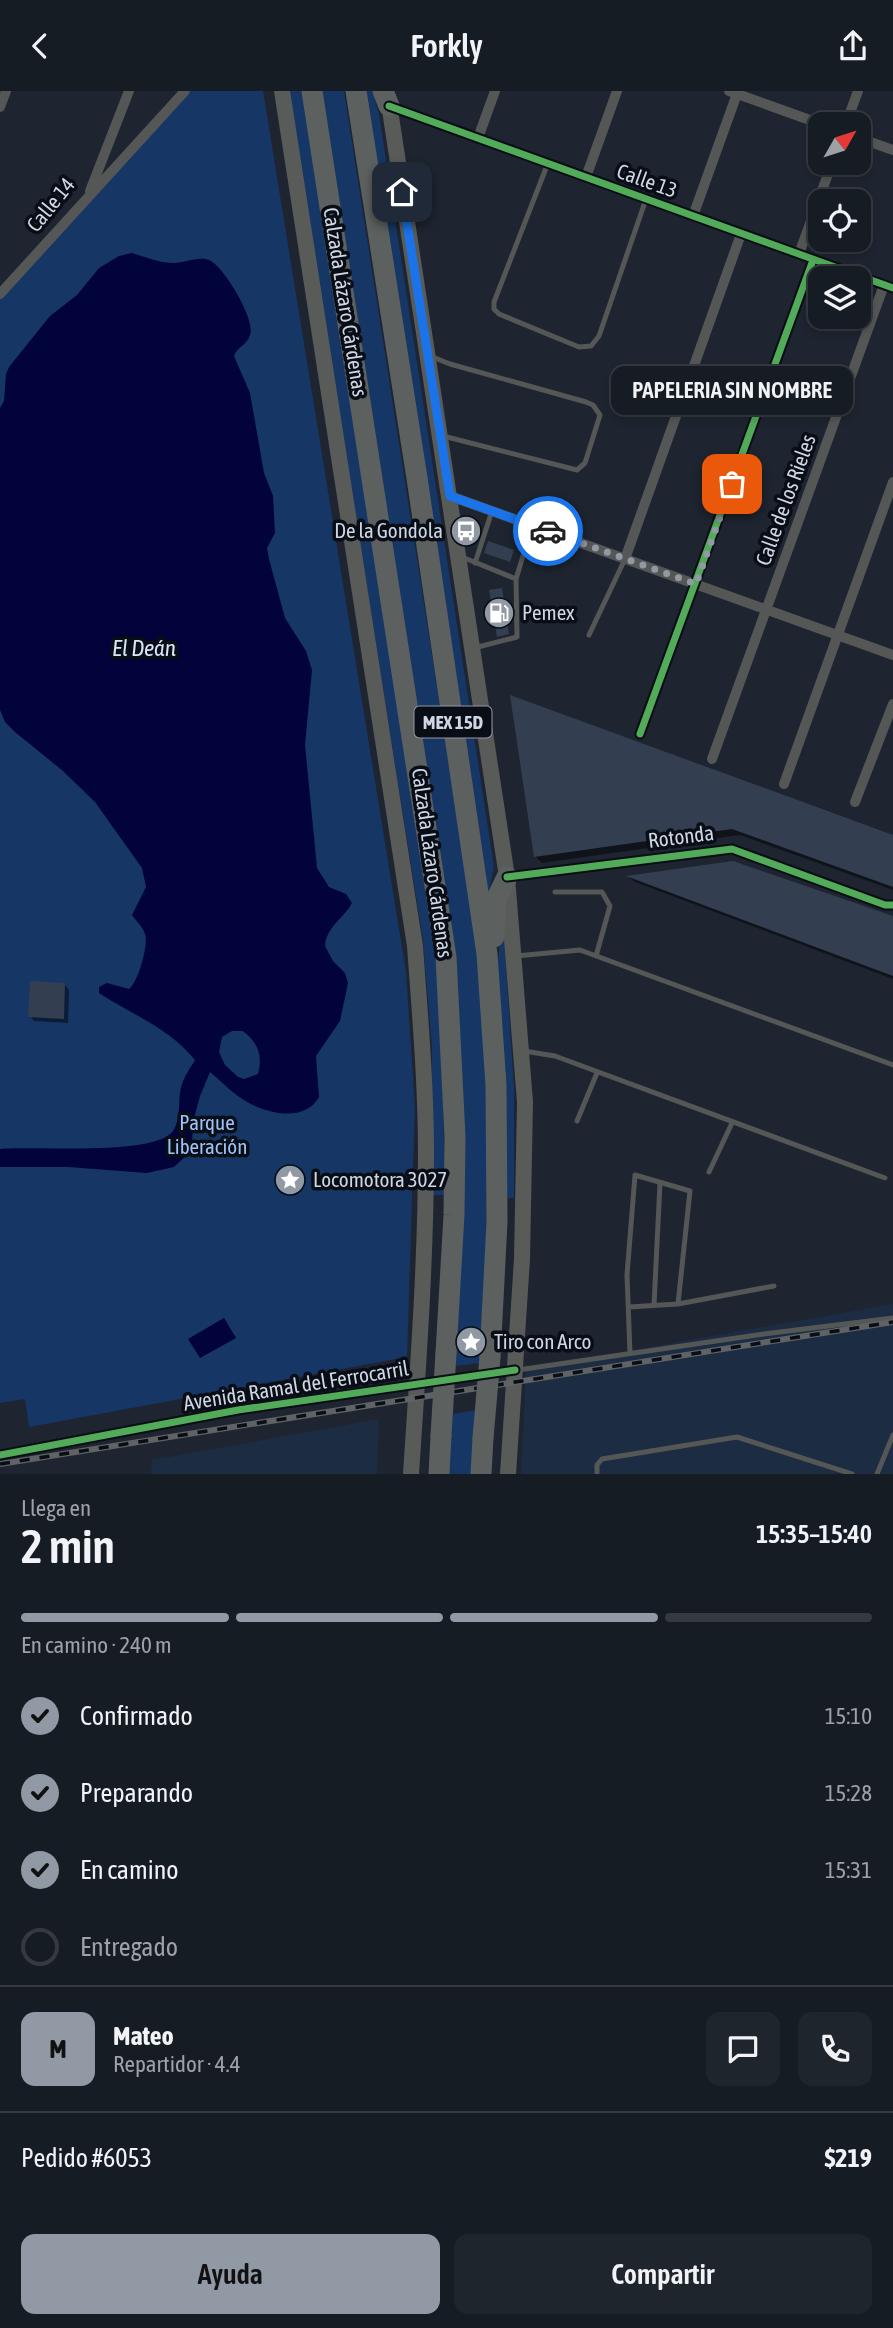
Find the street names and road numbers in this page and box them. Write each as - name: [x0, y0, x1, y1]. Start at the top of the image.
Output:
- street label: Calle 13: [614, 158, 681, 202]
- street label: Calle 14: [21, 173, 79, 236]
- street label: Calzada Lázaro Cárdenas: [319, 206, 373, 398]
- street label: Calle de los Rieles: [750, 431, 820, 568]
- road number: MEX 15D: [414, 707, 491, 737]
- street label: Calzada Lázaro Cárdenas: [408, 767, 458, 959]
- street label: Rotonda: [647, 820, 715, 852]
- street label: Avenida Ramal del Ferrocarril: [182, 1355, 411, 1415]

